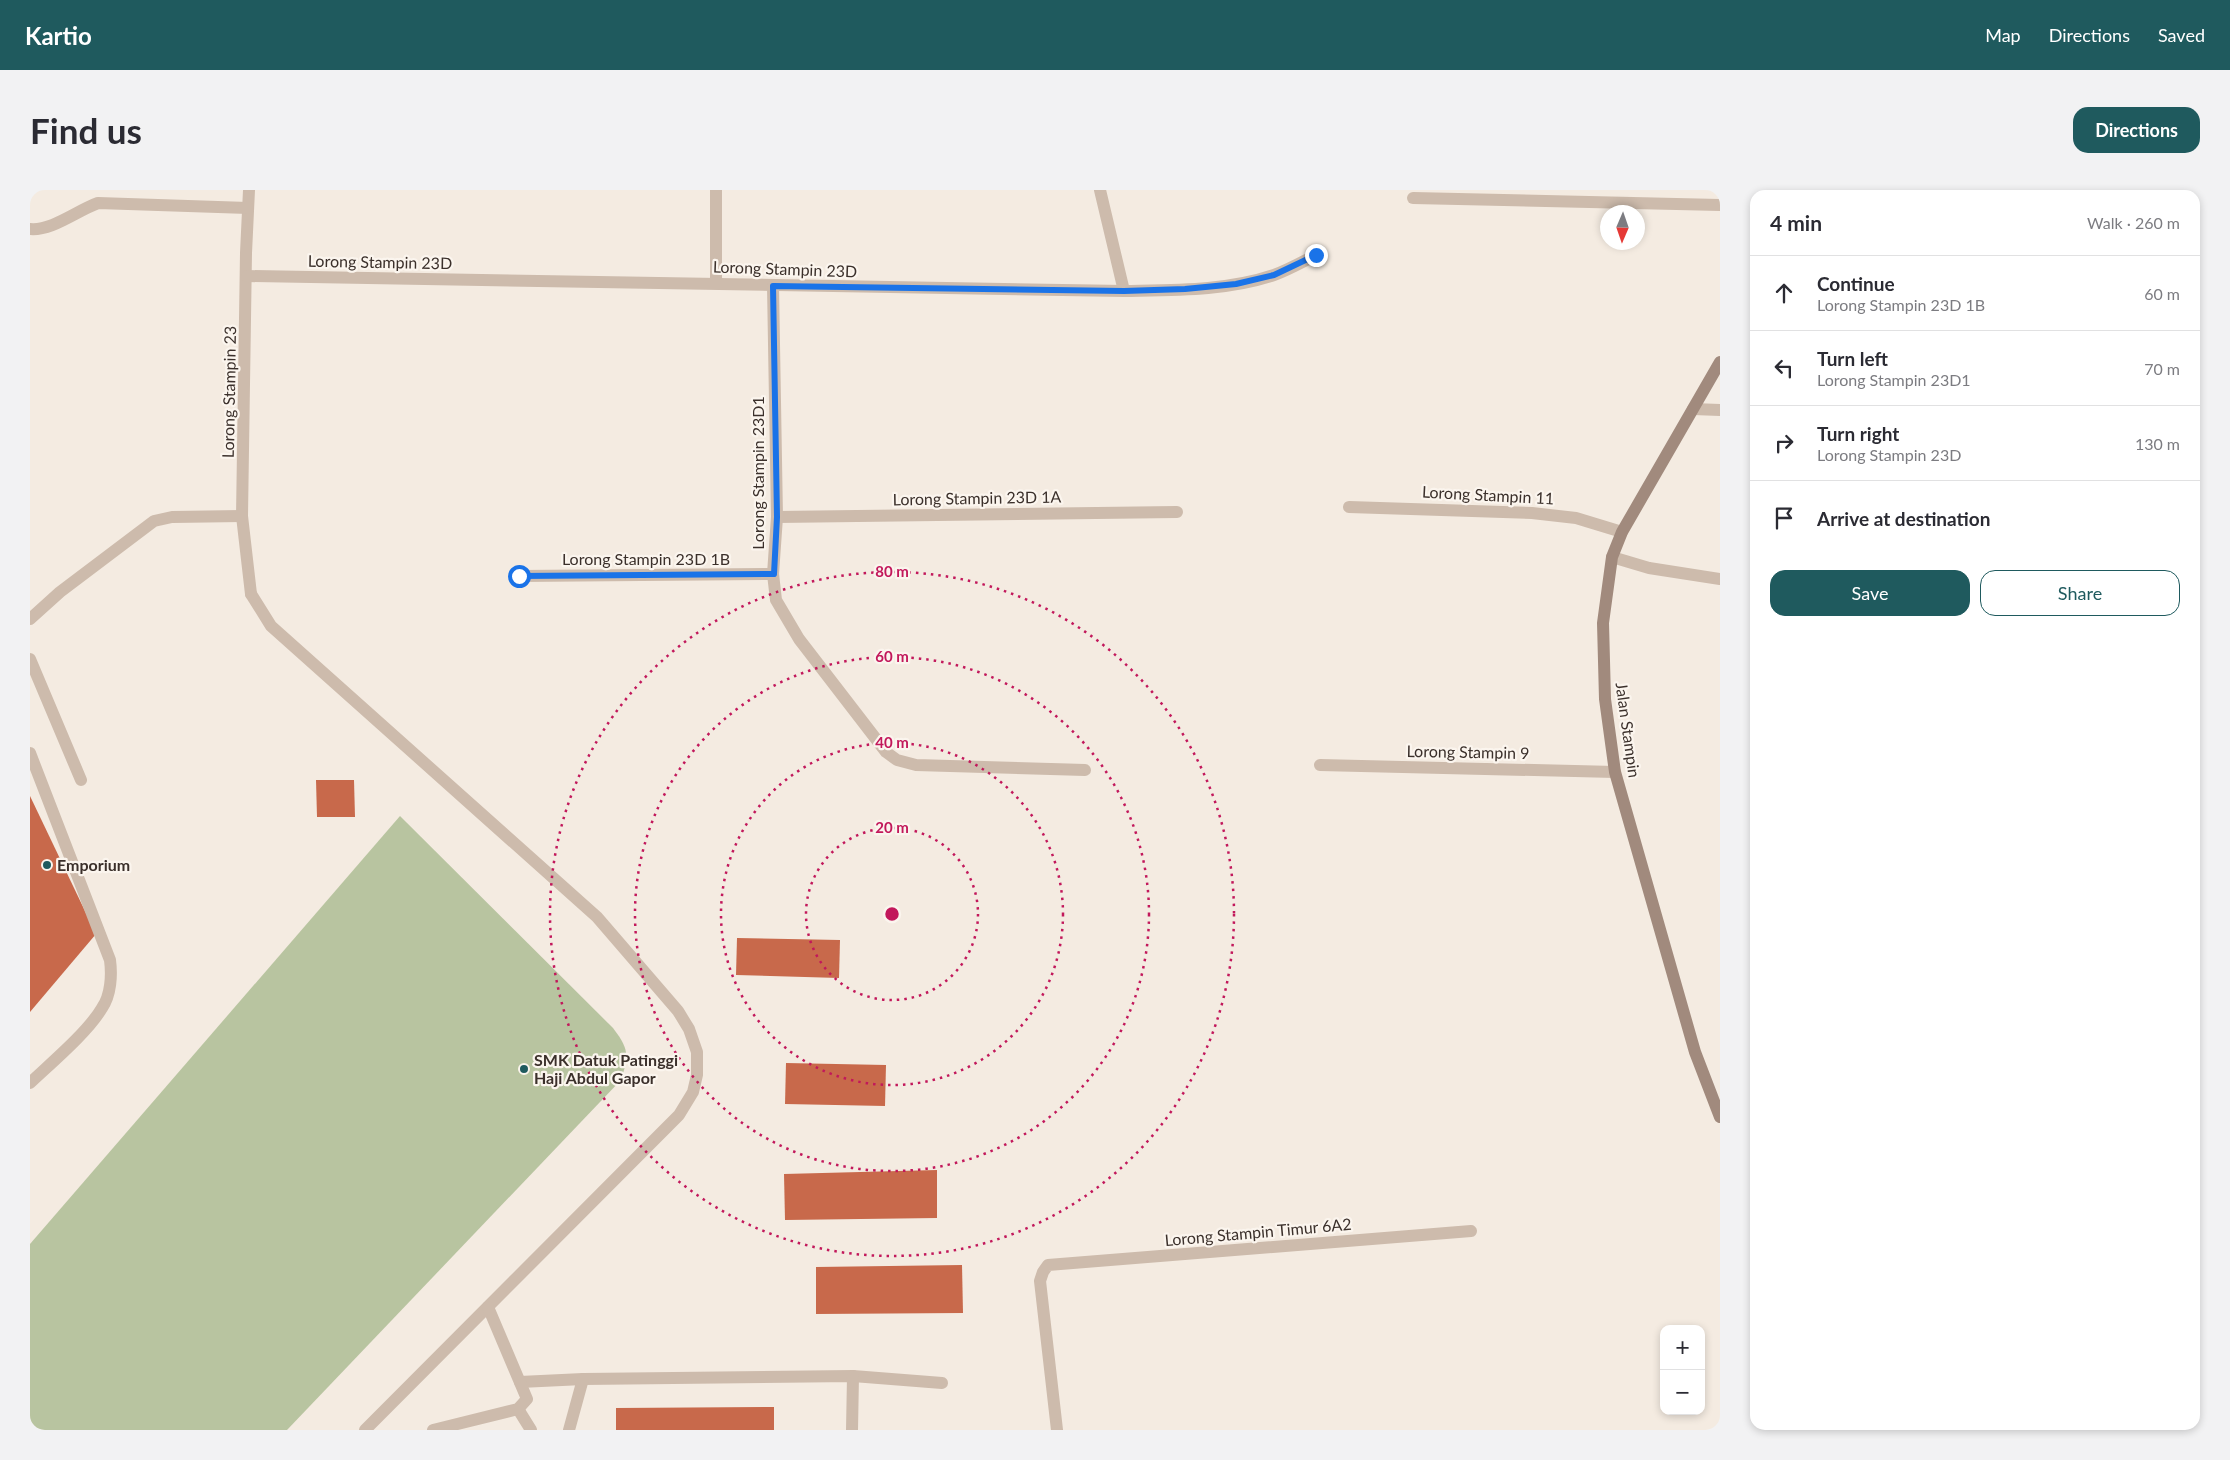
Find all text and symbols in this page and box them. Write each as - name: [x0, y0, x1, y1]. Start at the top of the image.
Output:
- text: Kartio: [25, 21, 92, 50]
- text: Map: [1985, 24, 2021, 46]
- text: Directions: [2049, 24, 2130, 46]
- text: Saved: [2158, 24, 2205, 46]
- button: Directions: [2073, 107, 2200, 153]
- text: Find us: [30, 109, 142, 151]
- north arrow: [1600, 205, 1645, 250]
- text: 4 min: [1770, 210, 1822, 235]
- text: Walk · 260 m: [2087, 213, 2180, 232]
- route end: [1305, 244, 1328, 267]
- street label: Lorong Stampin 23D: [308, 251, 452, 272]
- street label: Lorong Stampin 23D: [713, 256, 857, 281]
- text: Continue: [1817, 272, 1895, 295]
- icon: ahead: [1770, 279, 1798, 307]
- text: 60 m: [2144, 284, 2180, 303]
- text: Lorong Stampin 23D 1B: [1817, 295, 1985, 314]
- street label: Lorong Stampin 23: [218, 326, 239, 458]
- text: Turn left: [1817, 347, 1888, 370]
- icon: left: [1770, 354, 1798, 382]
- text: 70 m: [2144, 359, 2180, 378]
- text: Lorong Stampin 23D1: [1817, 370, 1971, 389]
- street label: Lorong Stampin 23D1: [748, 396, 767, 550]
- text: Turn right: [1817, 422, 1899, 445]
- icon: right: [1770, 429, 1798, 457]
- text: 130 m: [2135, 434, 2180, 453]
- text: Lorong Stampin 23D: [1817, 445, 1961, 464]
- street label: Lorong Stampin 11: [1422, 482, 1555, 507]
- street label: Lorong Stampin 23D 1A: [893, 487, 1062, 508]
- icon: arrive: [1770, 504, 1798, 532]
- text: Arrive at destination: [1817, 507, 1990, 530]
- street label: Lorong Stampin 23D 1B: [562, 549, 730, 568]
- text: 80 m: [875, 562, 909, 580]
- route start: [508, 565, 531, 588]
- button: Save: [1770, 570, 1970, 616]
- button: Share: [1980, 570, 2180, 616]
- text: 60 m: [875, 647, 909, 665]
- street label: Jalan Stampin: [1612, 681, 1645, 779]
- text: 40 m: [875, 733, 909, 751]
- street label: Lorong Stampin 9: [1406, 741, 1530, 762]
- text: 20 m: [875, 818, 909, 836]
- place label: Emporium: [57, 855, 130, 874]
- marker: Emporium: [41, 859, 53, 871]
- centre of rings: [883, 905, 901, 923]
- place label: SMK Datuk Patinggi Haji Abdul Gapor: [534, 1050, 678, 1087]
- marker: SMK Datuk Patinggi Haji Abdul Gapor: [518, 1063, 530, 1075]
- street label: Lorong Stampin Timur 6A2: [1164, 1214, 1352, 1249]
- map controls: [1660, 1325, 1705, 1415]
- button: +: [1660, 1325, 1705, 1370]
- button: −: [1660, 1370, 1705, 1415]

